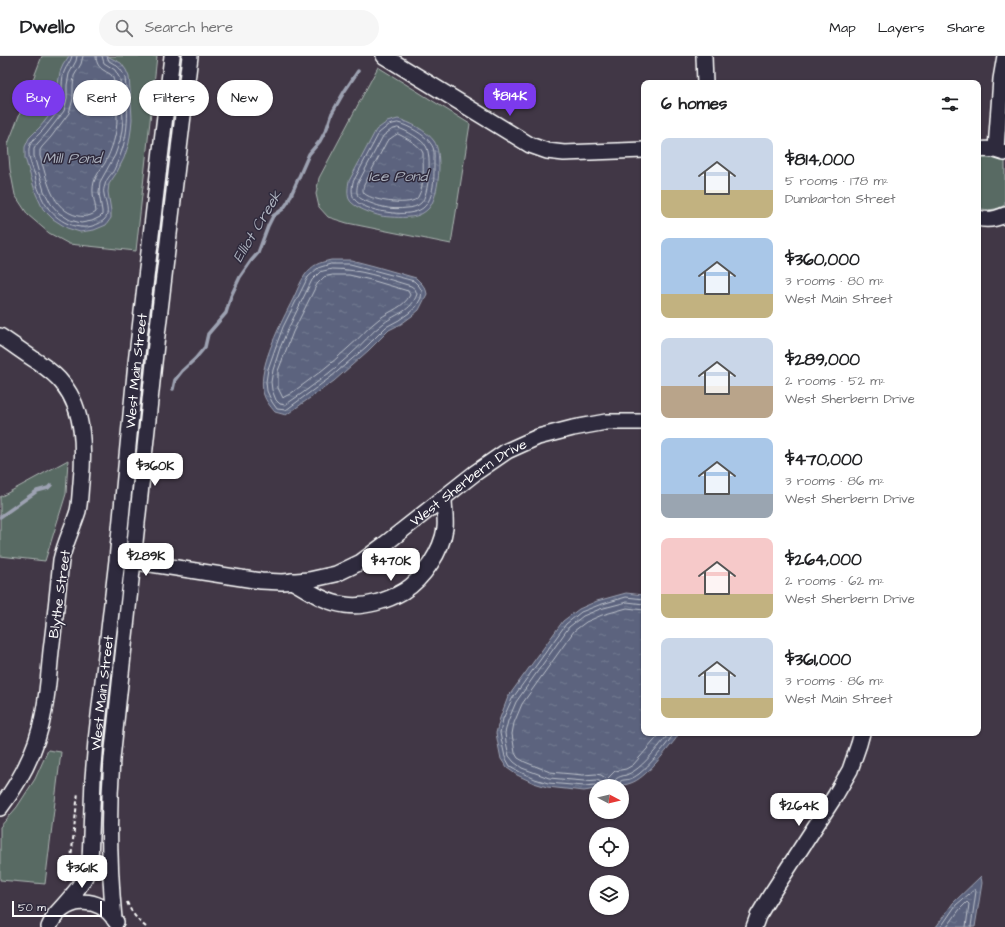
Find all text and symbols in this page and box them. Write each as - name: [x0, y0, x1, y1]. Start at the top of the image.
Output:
- search box: [99, 10, 379, 46]
- text: Dwello: [20, 14, 75, 41]
- icon: search: [113, 17, 135, 39]
- text: Search here: [145, 17, 233, 38]
- text: Map: [829, 18, 856, 38]
- text: Layers: [878, 18, 925, 38]
- text: Share: [947, 18, 985, 38]
- chip: Buy: [12, 80, 65, 116]
- chip: Rent: [73, 80, 131, 116]
- chip: Filters: [139, 80, 209, 116]
- chip: New: [217, 80, 273, 116]
- pin: $814K: [482, 83, 538, 117]
- text: $814K: [493, 87, 527, 105]
- text: 6 homes: [661, 92, 727, 116]
- icon: filters: [939, 93, 961, 115]
- water label: Mill Pond: [43, 148, 105, 169]
- text: $814,000: [785, 148, 854, 172]
- icon: home: [693, 154, 741, 202]
- water label: Ice Pond: [368, 166, 431, 187]
- text: 5 rooms · 178 m²: [785, 172, 888, 190]
- water label: Elliot Creek: [228, 186, 288, 266]
- text: Dumbarton Street: [785, 190, 896, 208]
- text: $360,000: [785, 248, 860, 272]
- icon: home: [693, 254, 741, 302]
- text: 3 rooms · 80 m²: [785, 272, 884, 290]
- text: West Main Street: [785, 290, 892, 308]
- street label: West Main Street: [121, 312, 153, 429]
- text: $289,000: [785, 348, 860, 372]
- icon: home: [693, 354, 741, 402]
- text: 2 rooms · 52 m²: [785, 372, 885, 390]
- text: West Sherbern Drive: [785, 390, 915, 408]
- street label: West Sherbern Drive: [406, 434, 531, 532]
- text: $470,000: [785, 448, 862, 472]
- pin: $360K: [127, 453, 183, 487]
- icon: home: [693, 454, 741, 502]
- text: $360K: [136, 457, 174, 475]
- text: 3 rooms · 86 m²: [785, 472, 884, 490]
- text: West Sherbern Drive: [785, 490, 915, 508]
- pin: $289K: [118, 543, 174, 577]
- text: $289K: [127, 547, 165, 565]
- street label: Blythe Street: [44, 548, 76, 640]
- pin: $470K: [363, 548, 419, 582]
- text: $264,000: [785, 548, 862, 572]
- text: $470K: [371, 552, 411, 570]
- icon: home: [693, 554, 741, 602]
- text: 2 rooms · 62 m²: [785, 572, 884, 590]
- text: West Sherbern Drive: [785, 590, 915, 608]
- street label: West Main Street: [86, 634, 119, 751]
- text: $361,000: [785, 648, 851, 672]
- icon: home: [693, 654, 741, 702]
- text: 3 rooms · 86 m²: [785, 672, 884, 690]
- text: West Main Street: [785, 690, 892, 708]
- north arrow: [589, 779, 629, 819]
- map controls: [589, 779, 629, 915]
- pin: $264K: [771, 793, 827, 827]
- text: $264K: [779, 797, 819, 815]
- button: locate: [589, 827, 629, 867]
- pin: $361K: [54, 855, 110, 889]
- text: $361K: [66, 859, 98, 877]
- button: layers: [589, 875, 629, 915]
- scale bar: [12, 899, 102, 918]
- text: 50 m: [18, 900, 46, 915]

